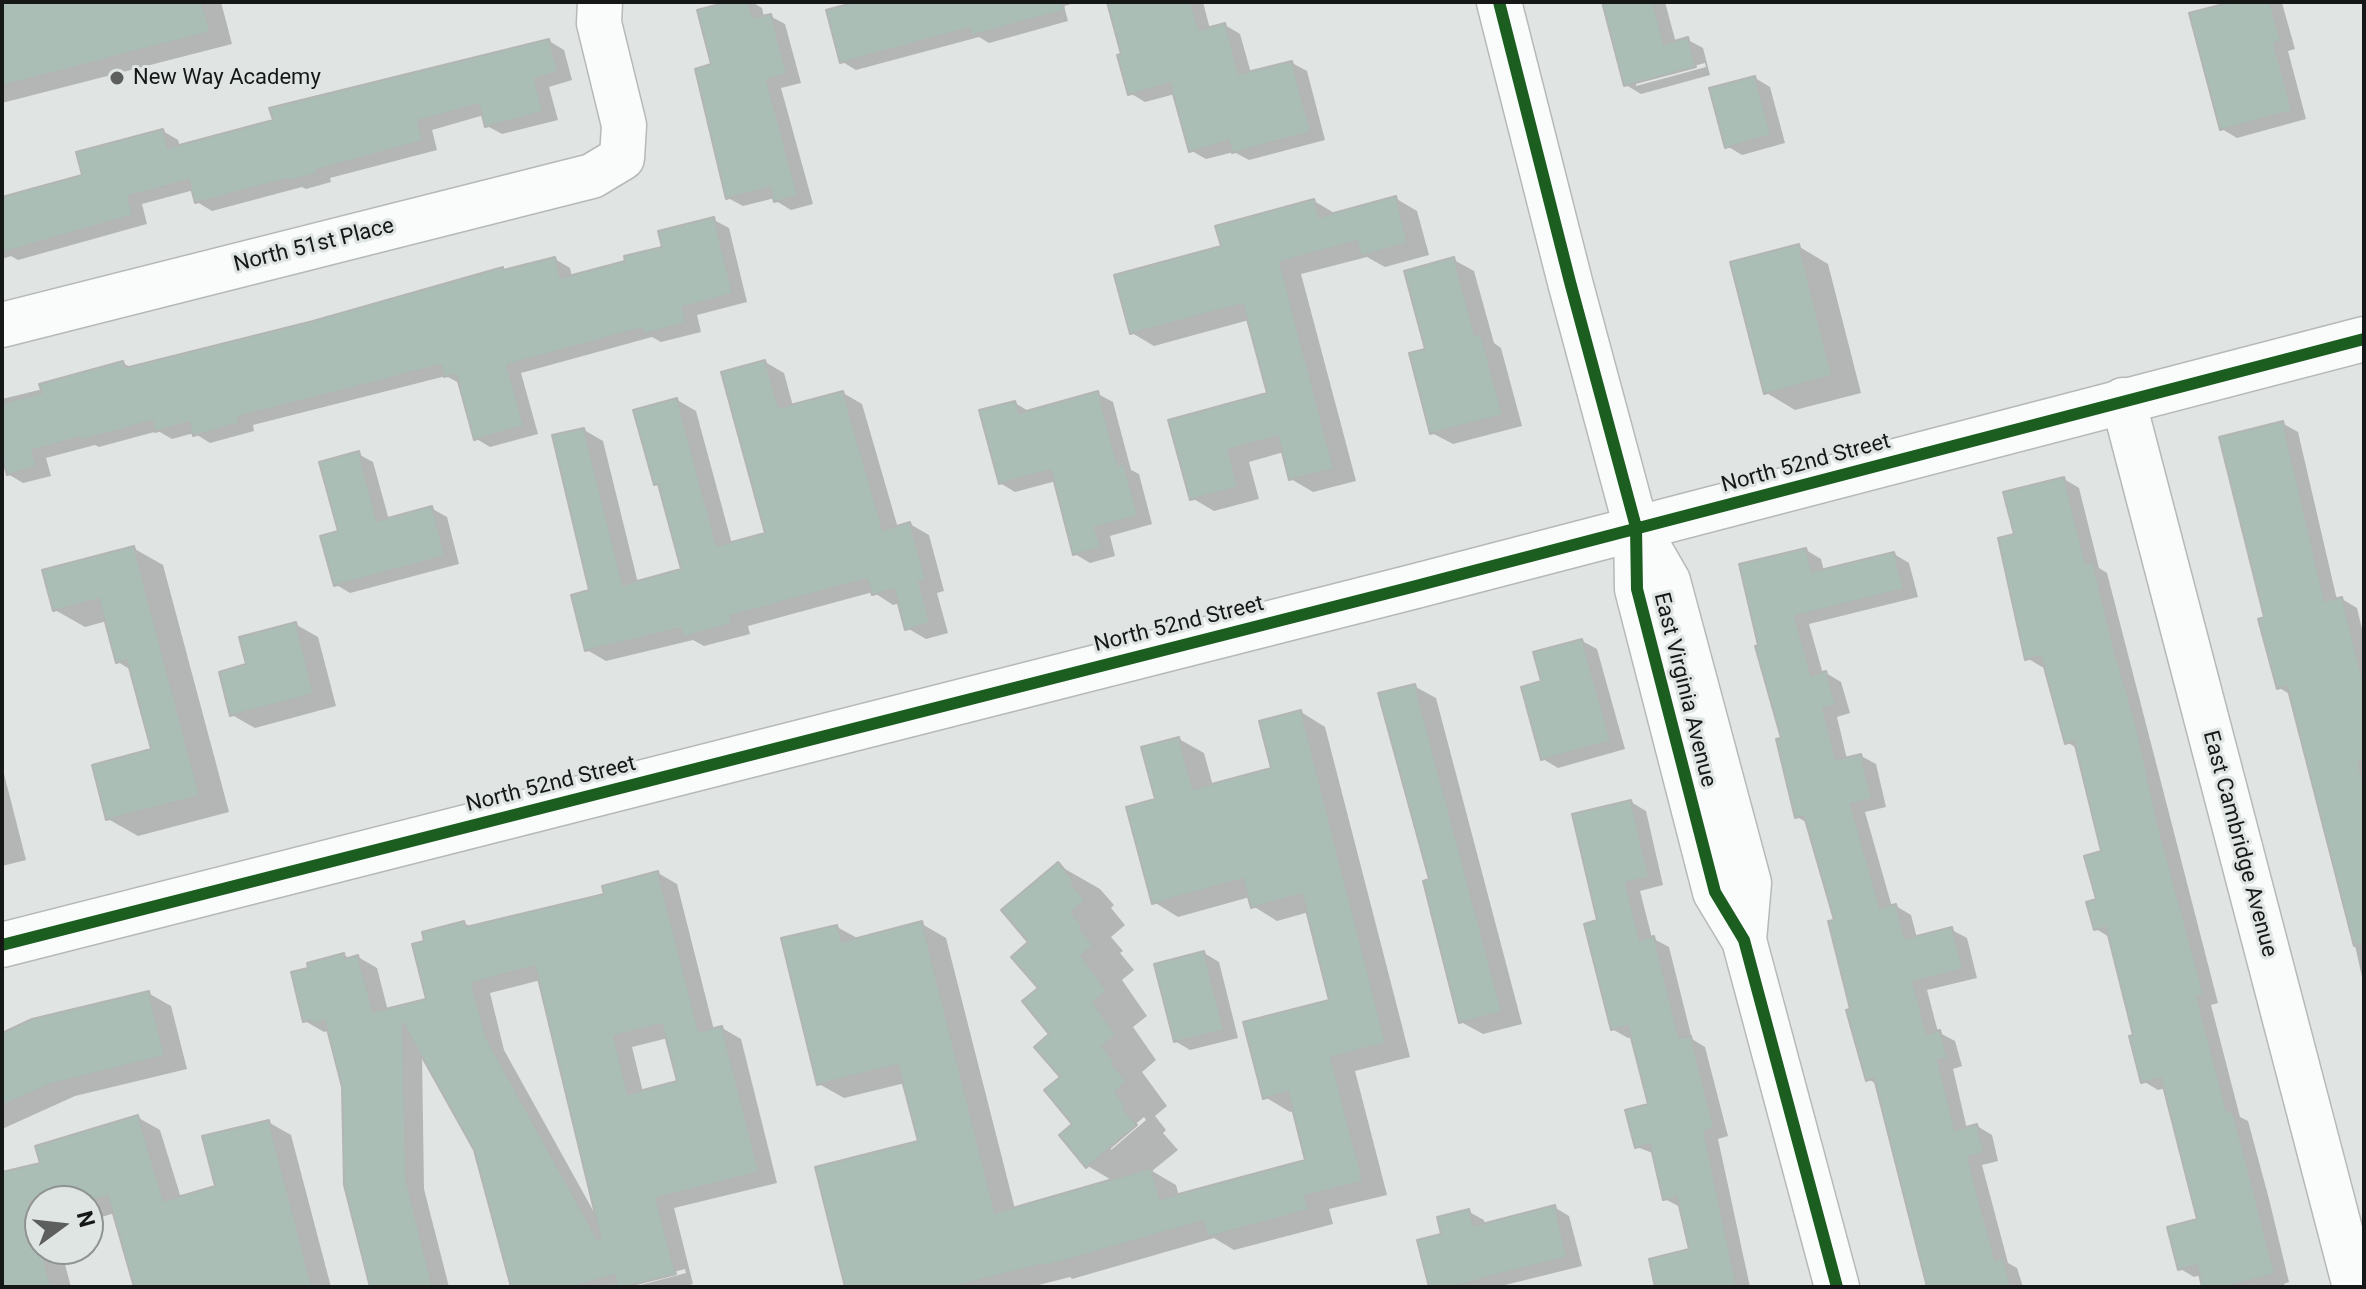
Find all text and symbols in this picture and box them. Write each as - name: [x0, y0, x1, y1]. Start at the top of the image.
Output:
- place label: New Way Academy: [133, 65, 321, 91]
- marker: New Way Academy: [108, 69, 126, 87]
- street label: North 51st Place: [231, 213, 397, 279]
- street label: North 52nd Street: [1719, 429, 1893, 499]
- street label: East Virginia Avenue: [1647, 590, 1721, 790]
- street label: North 52nd Street: [1091, 591, 1267, 659]
- street label: East Cambridge Avenue: [2196, 728, 2282, 960]
- street label: North 52nd Street: [463, 751, 639, 819]
- north arrow: [24, 1185, 104, 1265]
- text: N: [72, 1208, 100, 1230]

